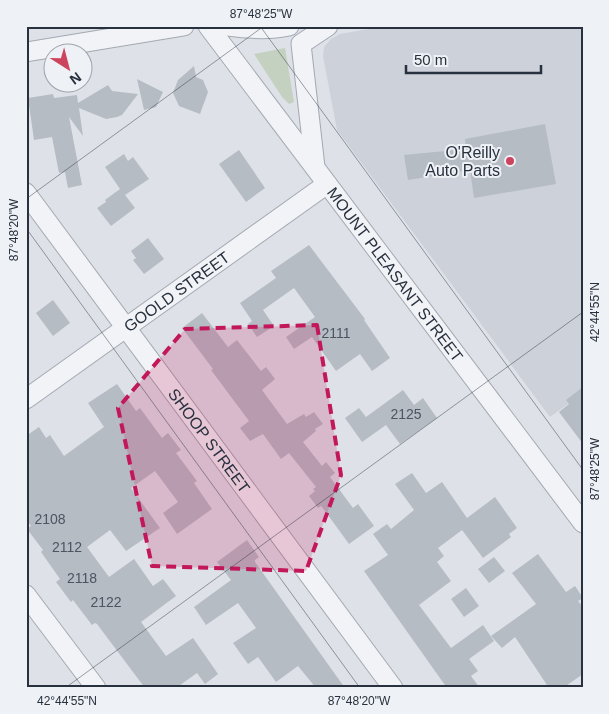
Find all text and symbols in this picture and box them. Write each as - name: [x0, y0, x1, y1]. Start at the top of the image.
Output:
- text: 87°48'25"W: [230, 7, 293, 21]
- north arrow: [42, 42, 92, 92]
- scale bar: [406, 42, 542, 74]
- text: 50 m: [414, 51, 447, 68]
- text: N: [67, 69, 84, 88]
- place label: O'Reilly Auto Parts: [425, 144, 500, 179]
- marker: O'Reilly Auto Parts: [504, 155, 516, 167]
- street label: MOUNT PLEASANT STREET: [324, 184, 467, 365]
- text: 87°48'20"W: [7, 198, 21, 261]
- street label: GOOLD STREET: [121, 248, 233, 335]
- text: 42°44'55"N: [588, 282, 602, 342]
- house number: 2111: [321, 325, 351, 341]
- street label: SHOOP STREET: [165, 385, 254, 496]
- house number: 2125: [390, 406, 422, 422]
- text: 87°48'25"W: [588, 437, 602, 500]
- house number: 2108: [34, 511, 66, 527]
- house number: 2112: [52, 539, 82, 555]
- house number: 2118: [67, 570, 97, 586]
- house number: 2122: [90, 594, 122, 610]
- text: 42°44'55"N: [37, 694, 97, 708]
- text: 87°48'20"W: [328, 694, 391, 708]

